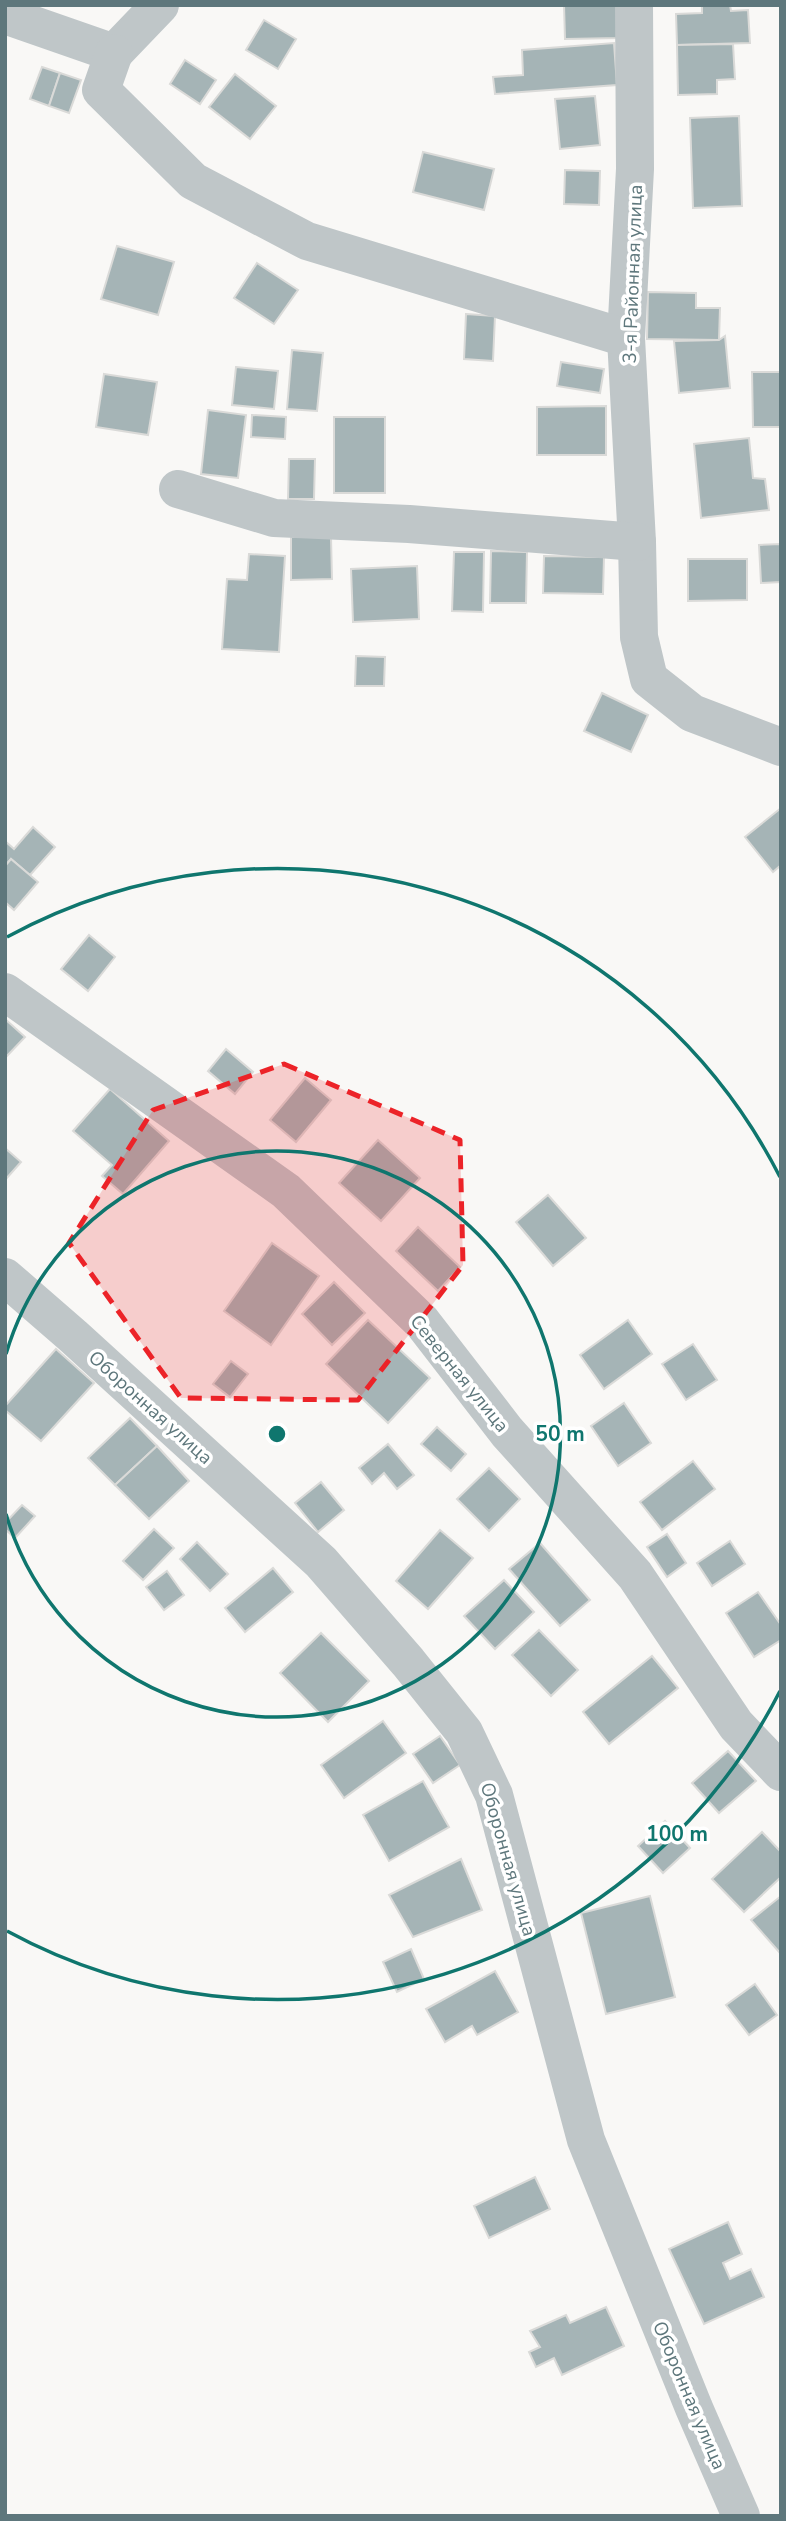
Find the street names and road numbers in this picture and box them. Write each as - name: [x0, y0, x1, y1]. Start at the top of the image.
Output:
- street label: 3-я Районная улица: [617, 184, 649, 364]
- street label: Северная улица: [404, 1309, 515, 1438]
- street label: Оборонная улица: [83, 1345, 218, 1471]
- street label: Оборонная улица: [474, 1779, 542, 1939]
- street label: Оборонная улица: [646, 2317, 732, 2474]

